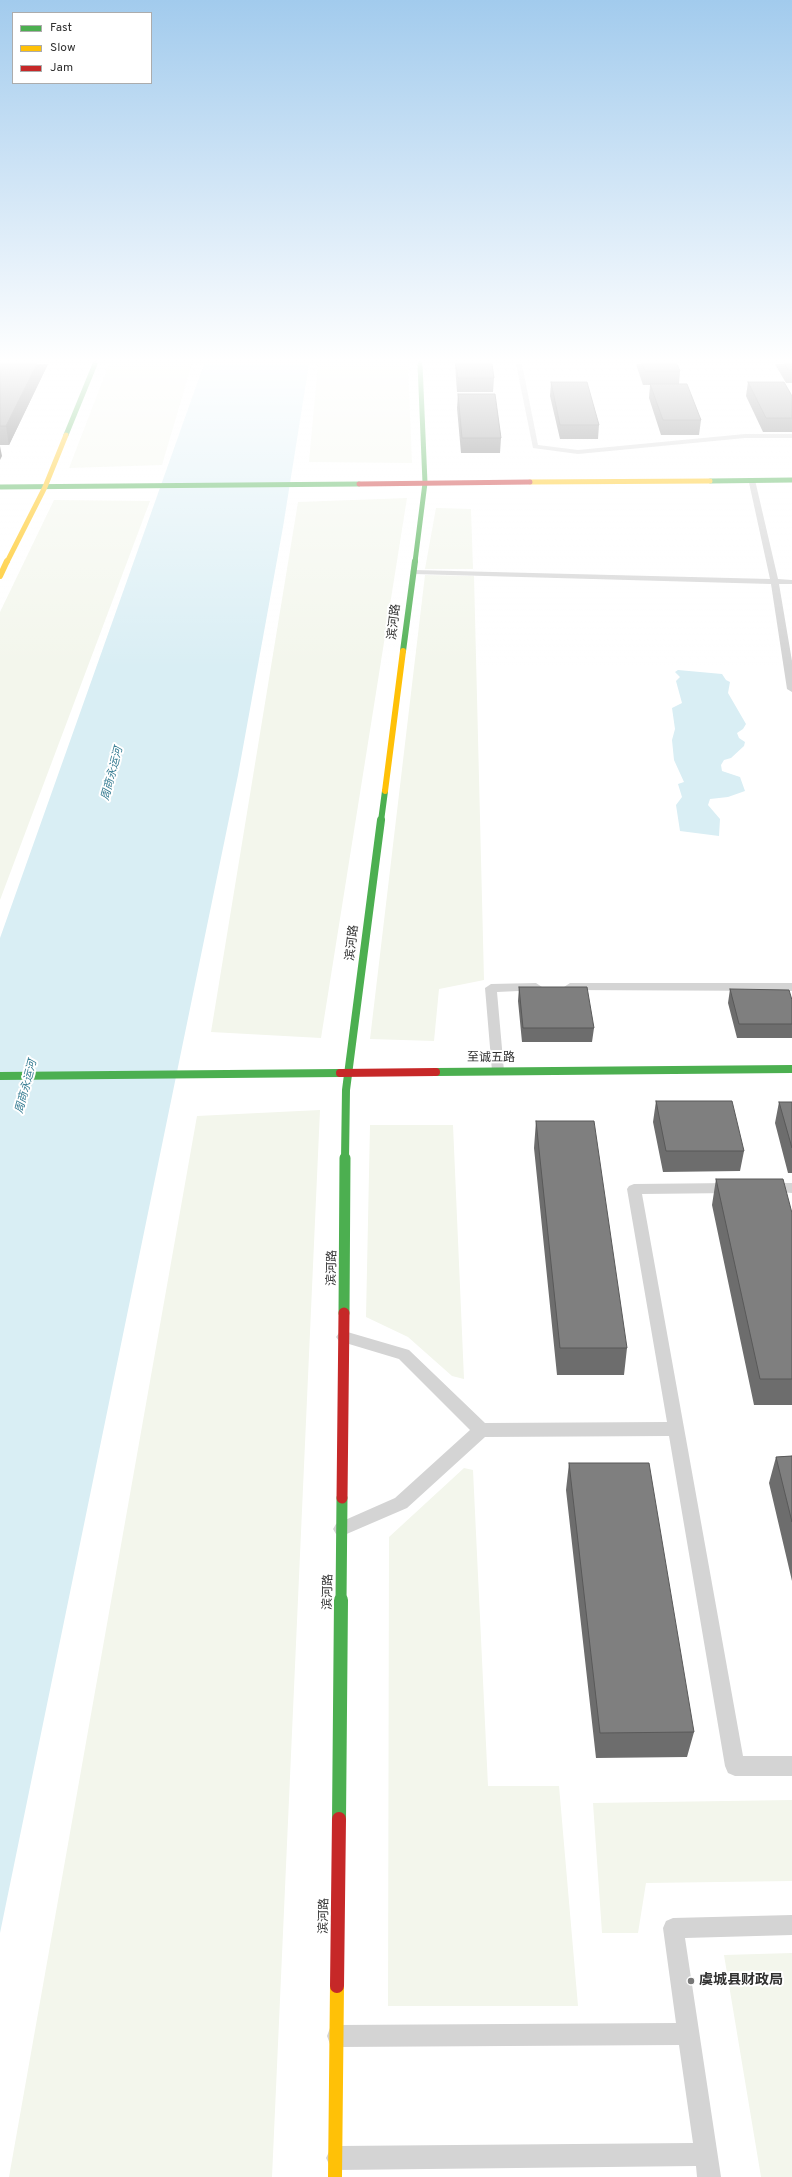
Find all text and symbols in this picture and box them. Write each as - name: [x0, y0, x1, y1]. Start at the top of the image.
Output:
- legend: [12, 12, 152, 84]
- text: Fast: [50, 20, 72, 36]
- text: Slow: [50, 40, 76, 56]
- text: Jam: [50, 60, 73, 76]
- street label: 滨河路: [386, 603, 404, 641]
- water label: 周商永运河: [100, 746, 126, 802]
- street label: 滨河路: [344, 924, 362, 962]
- street label: 至诚五路: [467, 1052, 515, 1066]
- water label: 周商永运河: [14, 1059, 40, 1115]
- street label: 滨河路: [325, 1250, 341, 1286]
- street label: 滨河路: [321, 1574, 337, 1610]
- street label: 滨河路: [317, 1898, 333, 1934]
- place label: 虞城县财政局: [699, 1973, 783, 1989]
- marker: 虞城县财政局: [686, 1976, 696, 1986]

